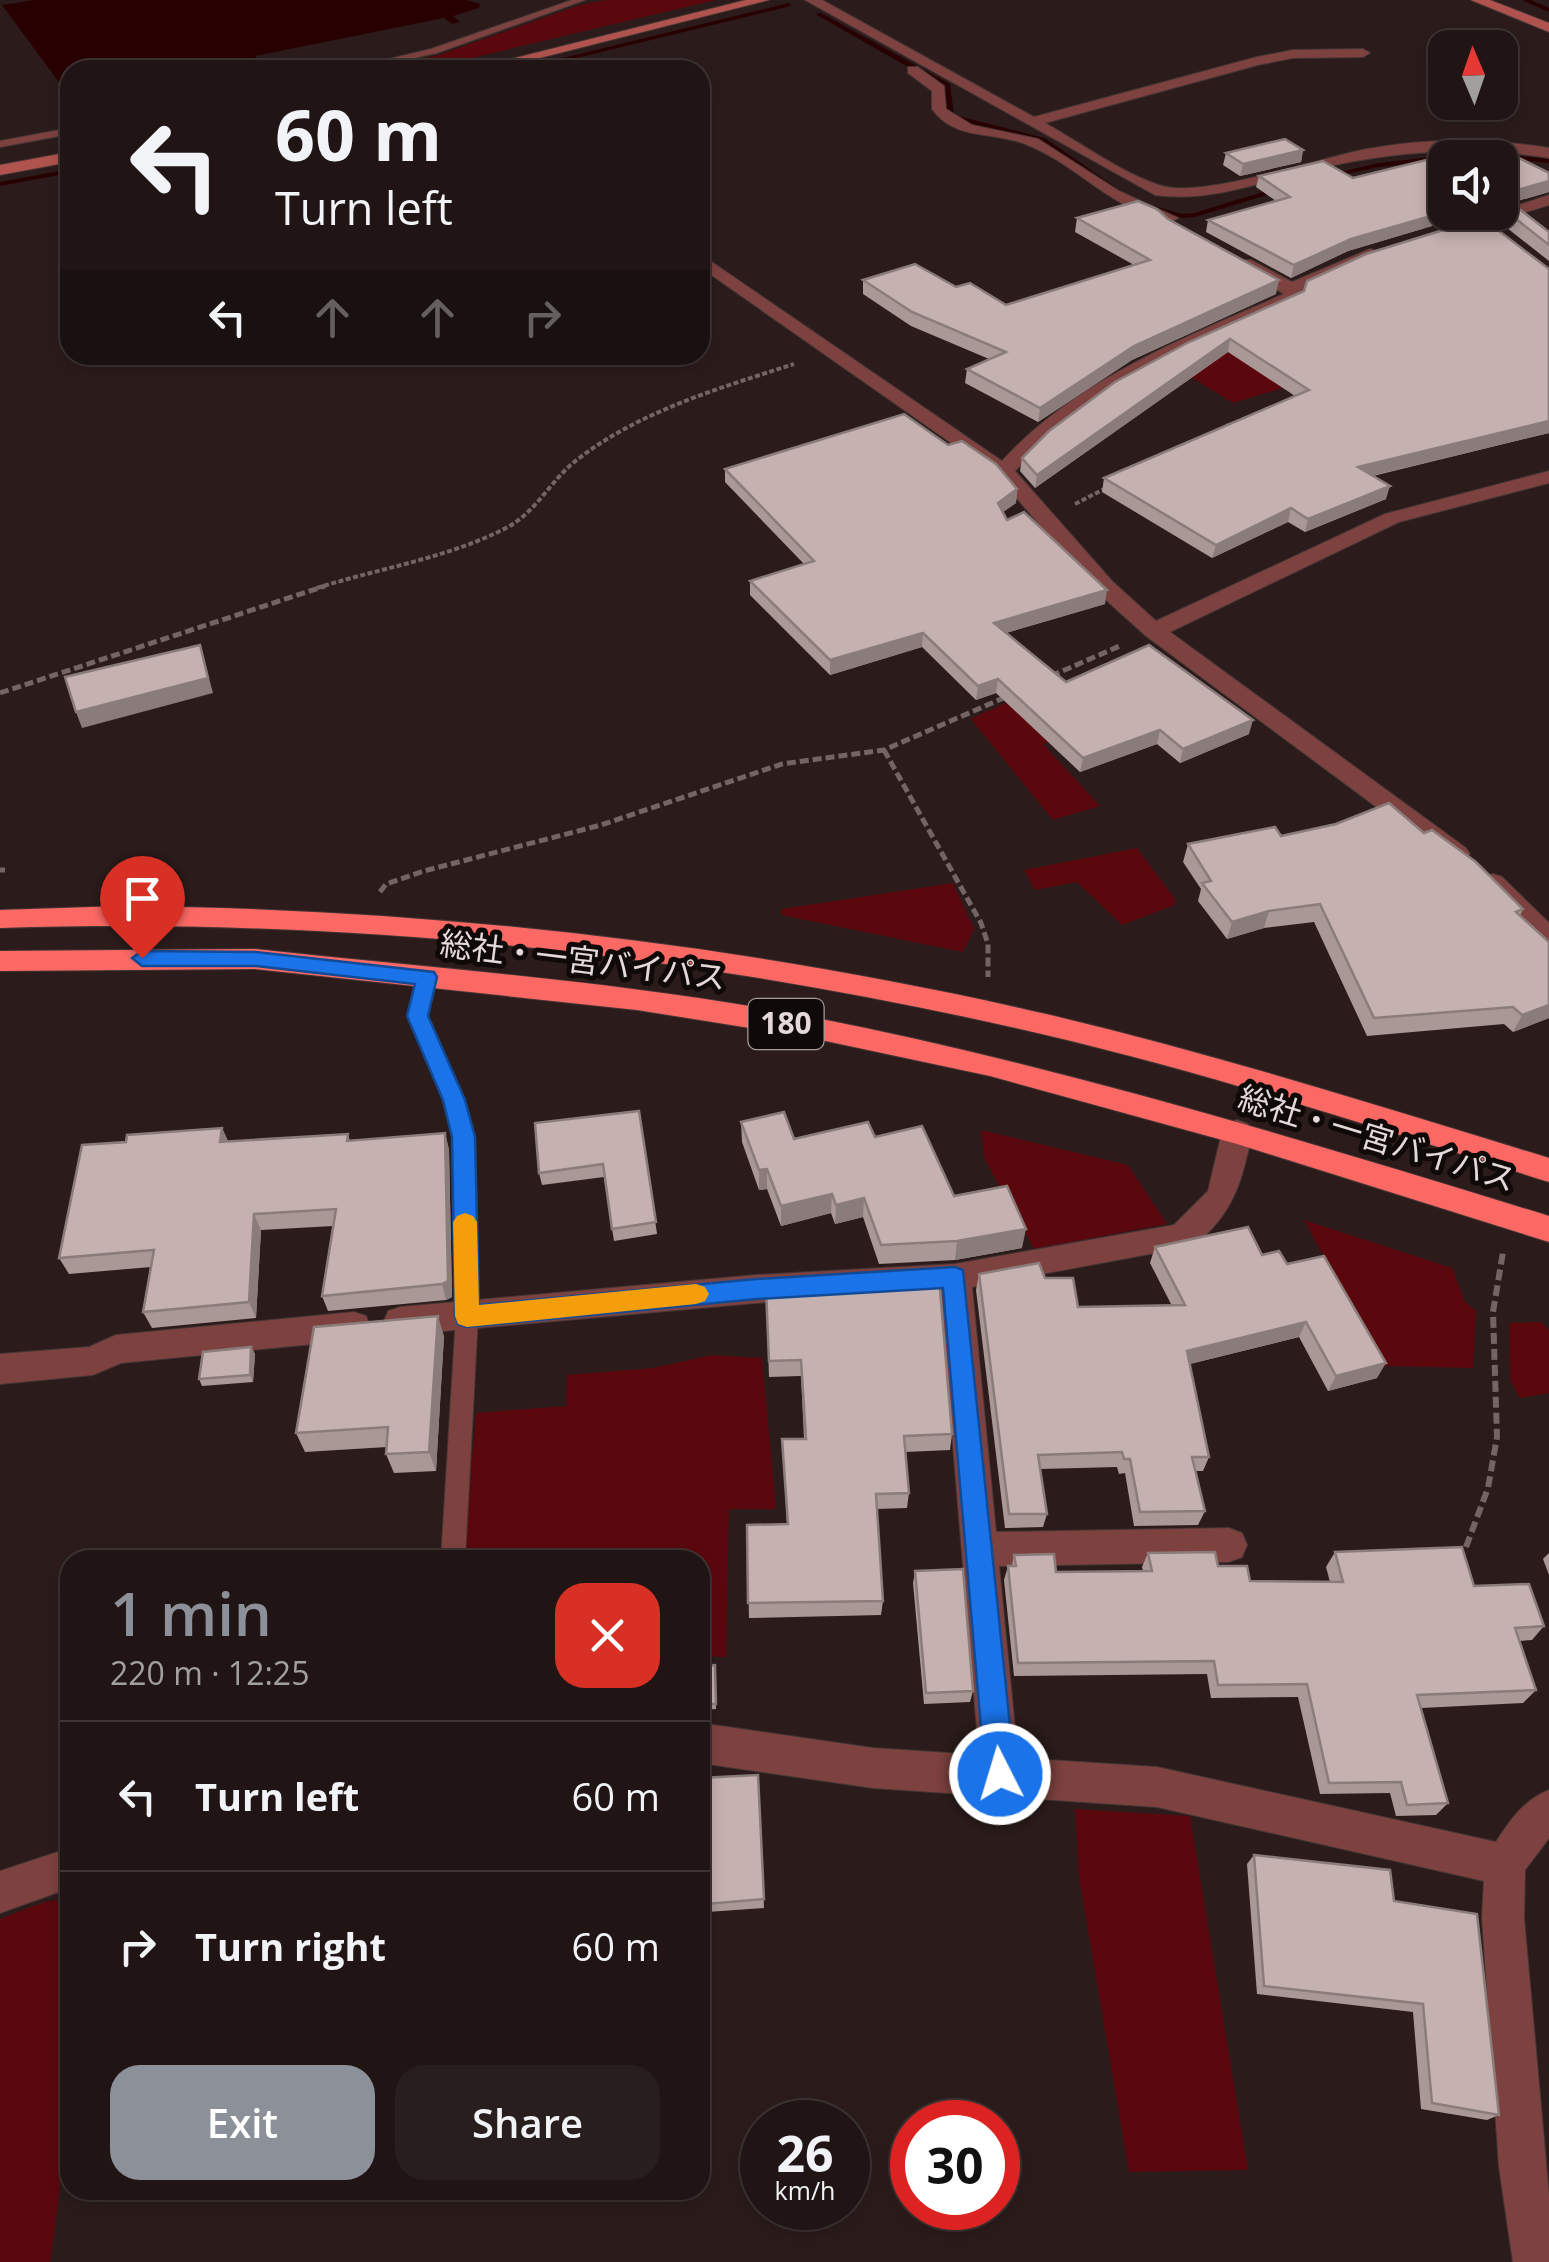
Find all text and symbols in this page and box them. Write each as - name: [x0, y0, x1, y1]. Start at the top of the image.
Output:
- north arrow: [1428, 30, 1518, 120]
- map controls: [1428, 30, 1518, 230]
- text: 60 m: [275, 86, 442, 182]
- icon: left: [110, 100, 240, 230]
- button: sound: [1428, 140, 1518, 230]
- text: Turn left: [275, 177, 453, 238]
- icon: left: [200, 290, 255, 345]
- icon: ahead: [305, 290, 360, 345]
- icon: ahead: [410, 290, 465, 345]
- icon: right: [515, 290, 570, 345]
- pin: [100, 856, 185, 959]
- icon: arrive: [115, 871, 170, 926]
- street label: 総社・一宮バイパス: [438, 921, 728, 998]
- road number: 180: [748, 999, 824, 1049]
- street label: 総社・一宮バイパス: [1234, 1075, 1521, 1200]
- text: 1 min: [110, 1572, 272, 1654]
- button: close: [555, 1583, 660, 1688]
- text: 220 m · 12:25: [110, 1651, 309, 1694]
- position arrow: [948, 1722, 1052, 1826]
- icon: left: [110, 1769, 165, 1824]
- text: Turn left: [195, 1770, 359, 1822]
- text: 60 m: [571, 1770, 660, 1822]
- icon: right: [110, 1919, 165, 1974]
- text: Turn right: [195, 1920, 386, 1972]
- text: 60 m: [571, 1920, 660, 1972]
- button: Exit: [110, 2065, 375, 2180]
- button: Share: [395, 2065, 660, 2180]
- speed limit sign: 30: [890, 2100, 1020, 2230]
- text: 26: [776, 2119, 834, 2187]
- text: km/h: [775, 2173, 835, 2207]

